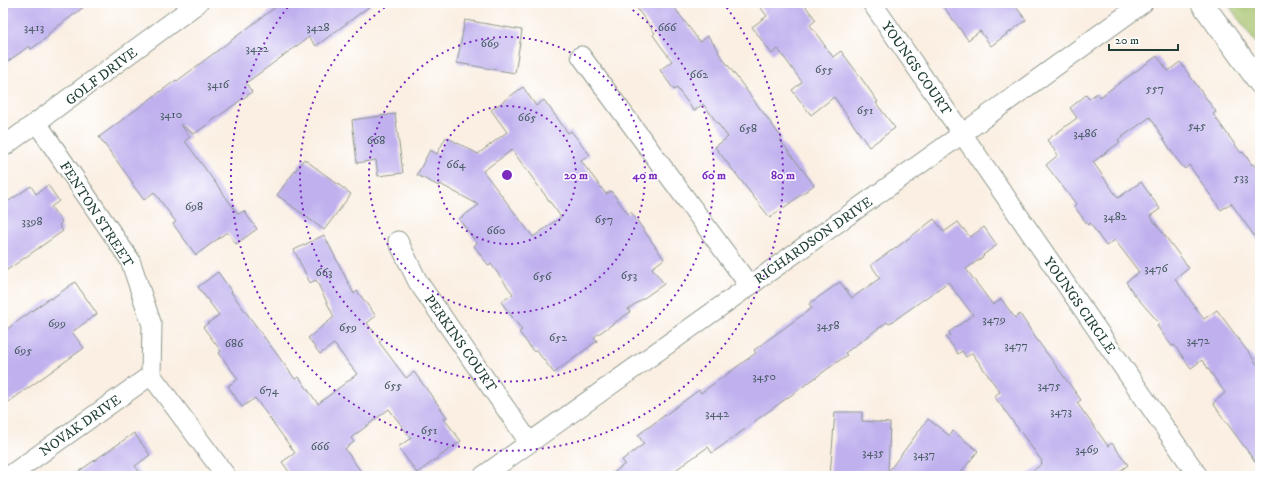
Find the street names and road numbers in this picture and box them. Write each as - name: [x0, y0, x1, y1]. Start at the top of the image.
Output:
- street label: YOUNGS COURT: [877, 18, 955, 119]
- street label: GOLF DRIVE: [62, 44, 141, 110]
- street label: FENTON STREET: [55, 158, 137, 271]
- street label: RICHARDSON DRIVE: [751, 193, 876, 288]
- street label: YOUNGS CIRCLE: [1039, 254, 1119, 358]
- street label: PERKINS COURT: [420, 291, 501, 396]
- street label: NOVAK DRIVE: [36, 391, 125, 461]

